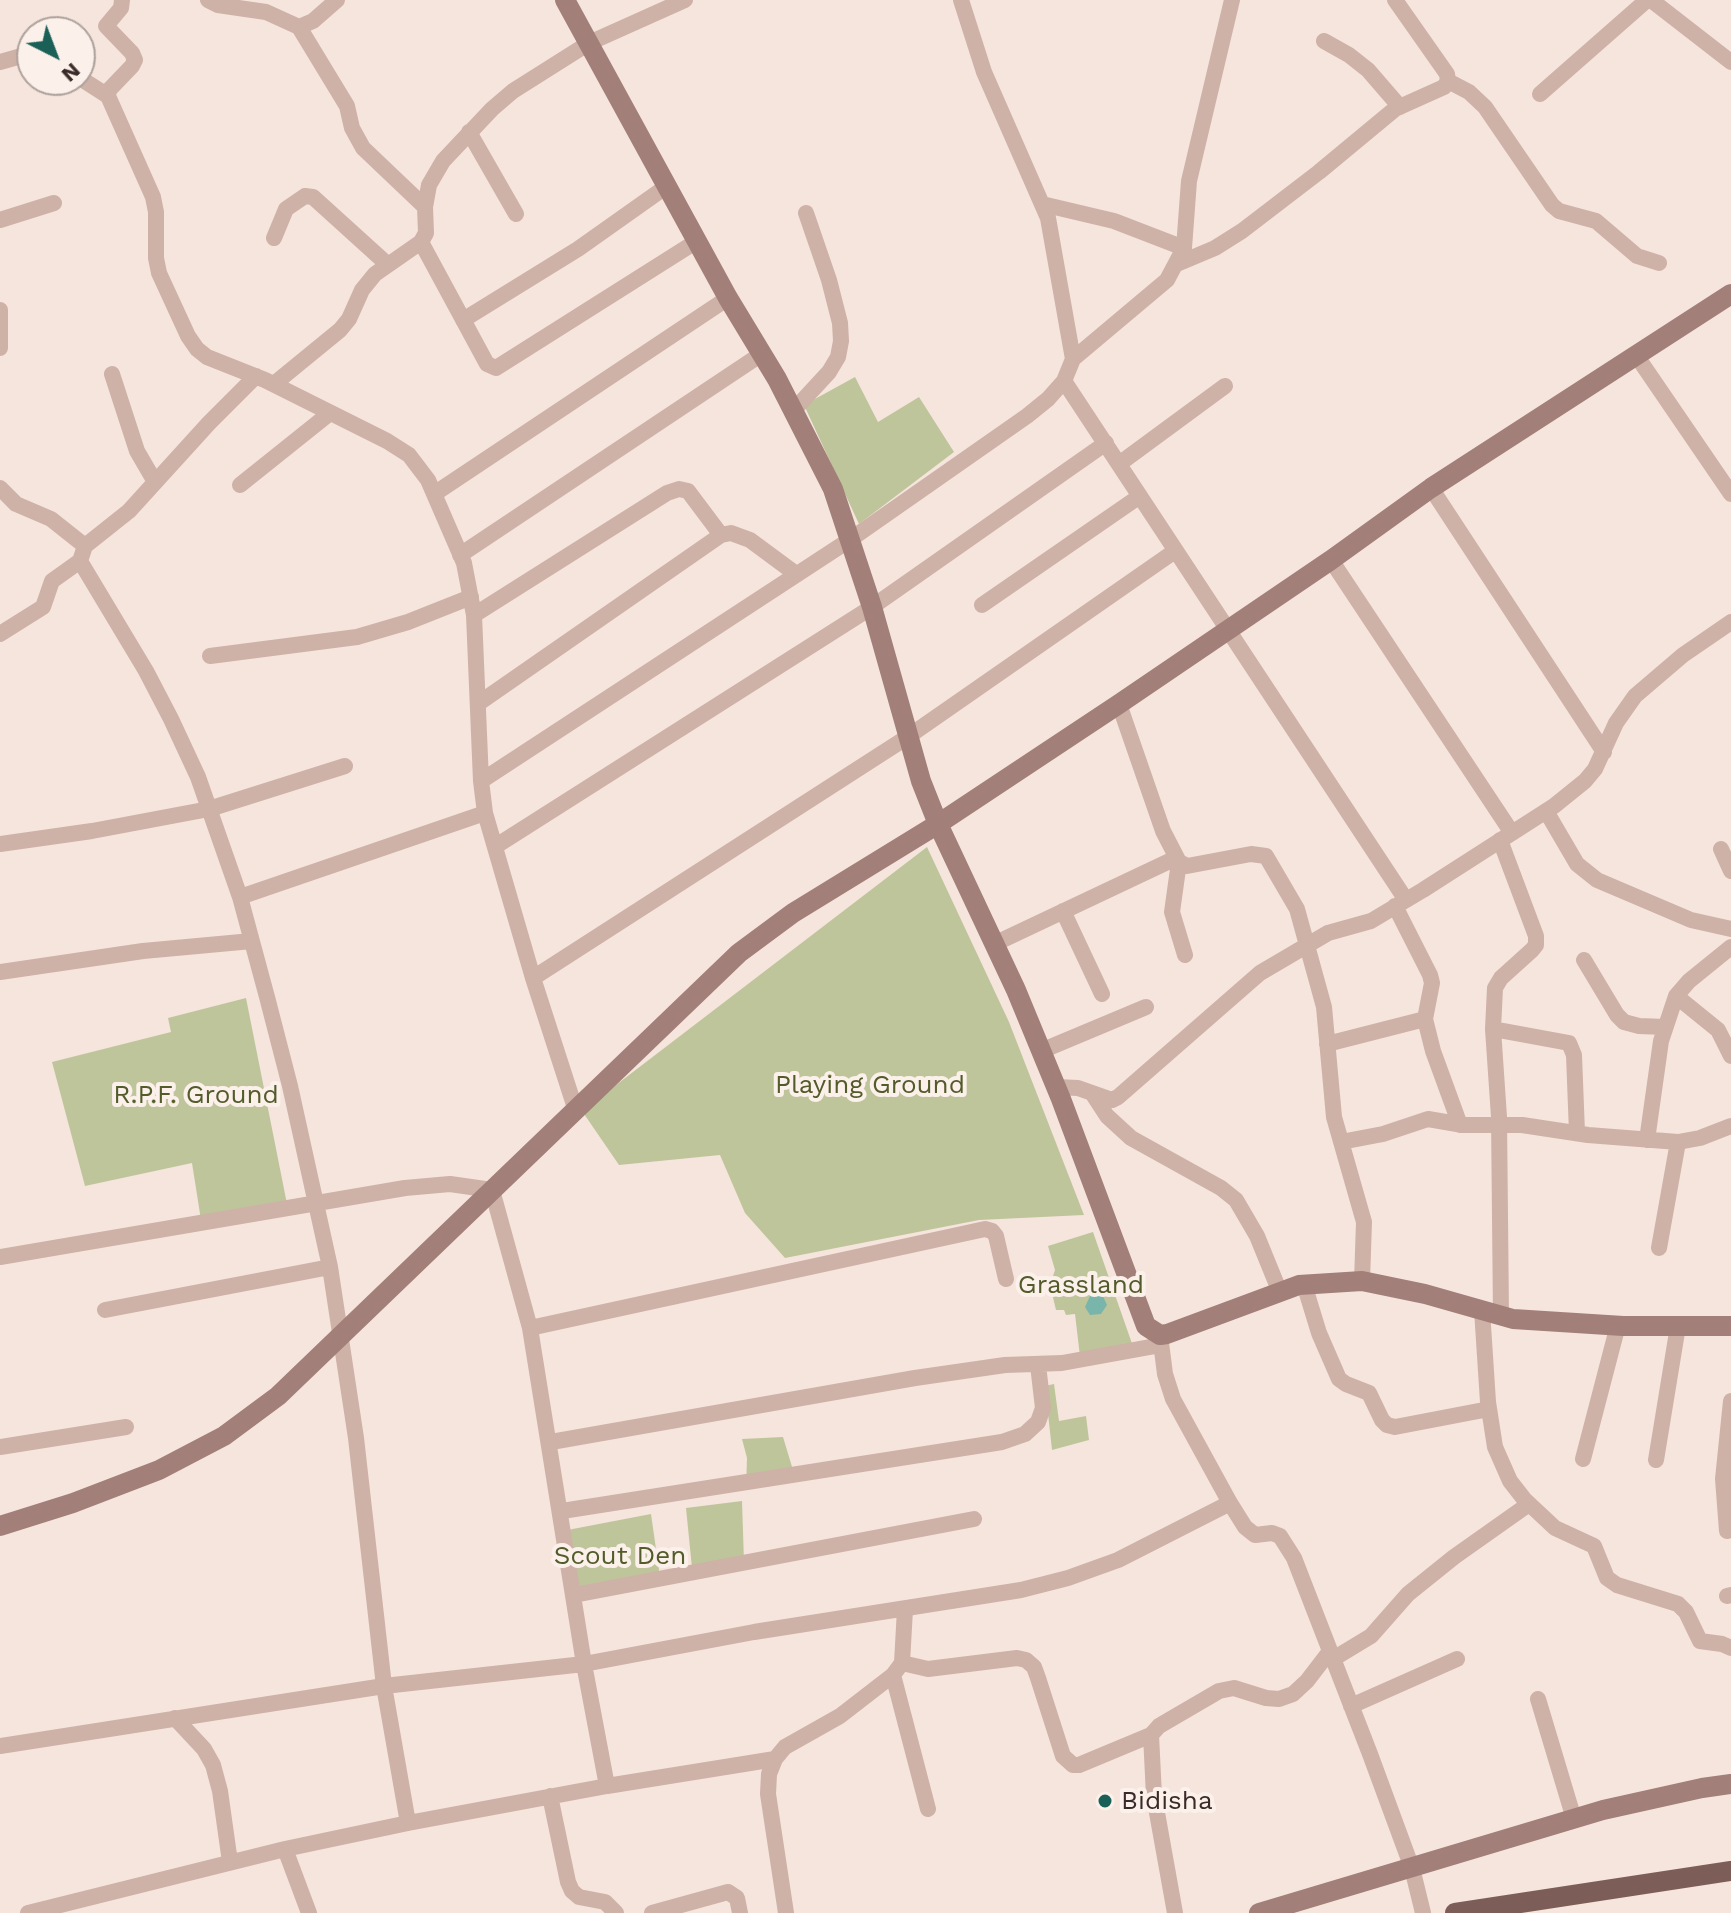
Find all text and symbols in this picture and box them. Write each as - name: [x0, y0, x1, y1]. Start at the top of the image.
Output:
- north arrow: [16, 16, 96, 96]
- text: N: [57, 58, 85, 87]
- park label: Playing Ground: [775, 1069, 965, 1101]
- park label: R.P.F. Ground: [113, 1079, 279, 1111]
- park label: Grassland: [1018, 1269, 1144, 1301]
- park label: Scout Den: [554, 1540, 686, 1572]
- place label: Bidisha: [1121, 1785, 1213, 1817]
- marker: Bidisha: [1096, 1792, 1114, 1810]

